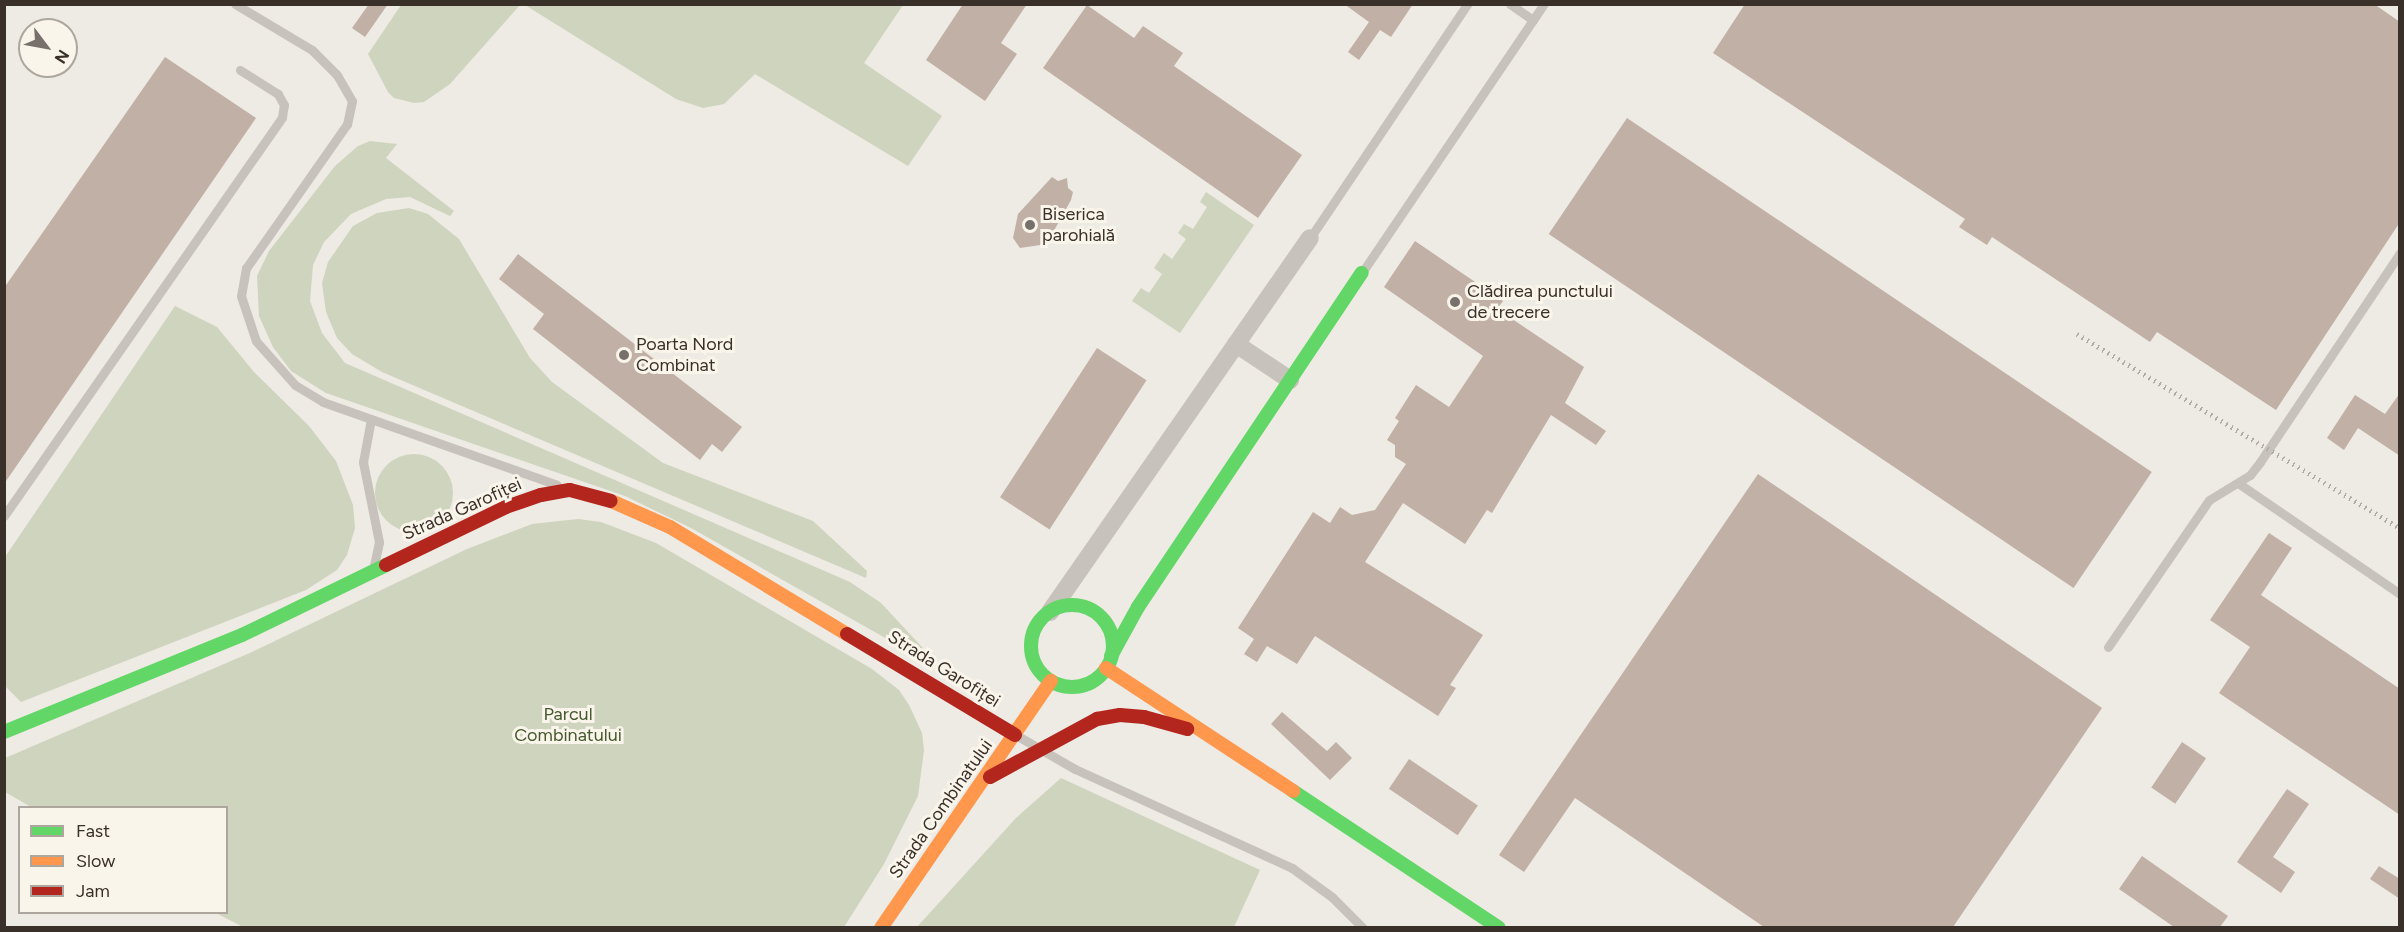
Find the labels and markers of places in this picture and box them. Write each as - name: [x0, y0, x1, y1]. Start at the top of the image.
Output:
- place label: Biserica parohială: [1042, 204, 1115, 246]
- marker: Biserica parohială: [1023, 218, 1037, 232]
- place label: Clădirea punctului de trecere: [1467, 281, 1613, 324]
- marker: Clădirea punctului de trecere: [1448, 295, 1462, 309]
- place label: Poarta Nord Combinat: [636, 334, 733, 376]
- marker: Poarta Nord Combinat: [617, 348, 631, 362]

